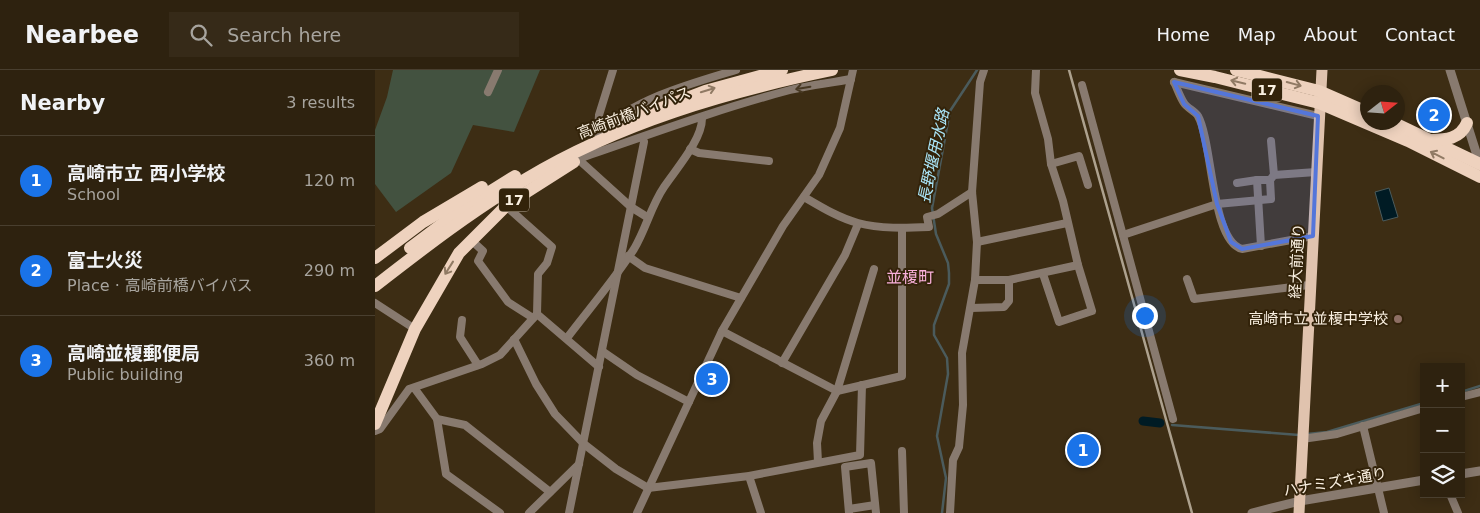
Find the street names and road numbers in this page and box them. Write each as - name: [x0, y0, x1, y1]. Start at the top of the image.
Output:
- road number: 17: [1252, 78, 1282, 102]
- street label: 高崎前橋バイパス: [575, 83, 693, 143]
- road number: 17: [499, 188, 529, 212]
- street label: 経大前通り: [1286, 223, 1308, 299]
- street label: ハナミズキ通り: [1282, 464, 1388, 500]

